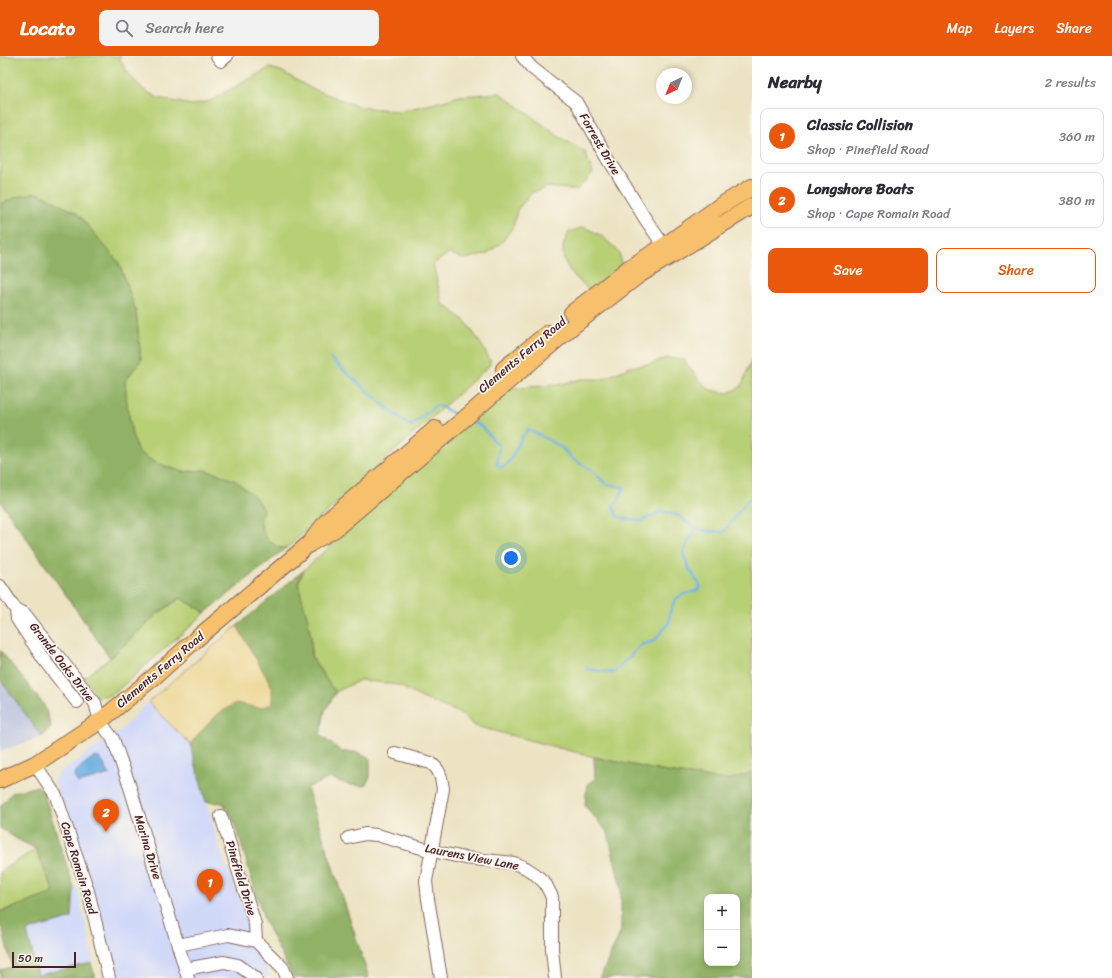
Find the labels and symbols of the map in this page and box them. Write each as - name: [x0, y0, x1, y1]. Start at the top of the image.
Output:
- north arrow: [656, 68, 692, 104]
- street label: Forrest Drive: [573, 109, 627, 179]
- street label: Clements Ferry Road: [473, 311, 572, 399]
- your location: [501, 548, 521, 568]
- street label: Grande Oaks Drive: [24, 617, 100, 707]
- street label: Clements Ferry Road: [111, 626, 210, 714]
- pin: 2: [93, 799, 119, 832]
- street label: Marina Drive: [128, 812, 168, 882]
- street label: Cape Romain Road: [54, 819, 104, 919]
- street label: Laurens View Lane: [423, 837, 521, 877]
- street label: Pinefield Drive: [219, 838, 263, 918]
- pin: 1: [197, 869, 223, 902]
- scale bar: [12, 950, 76, 969]

